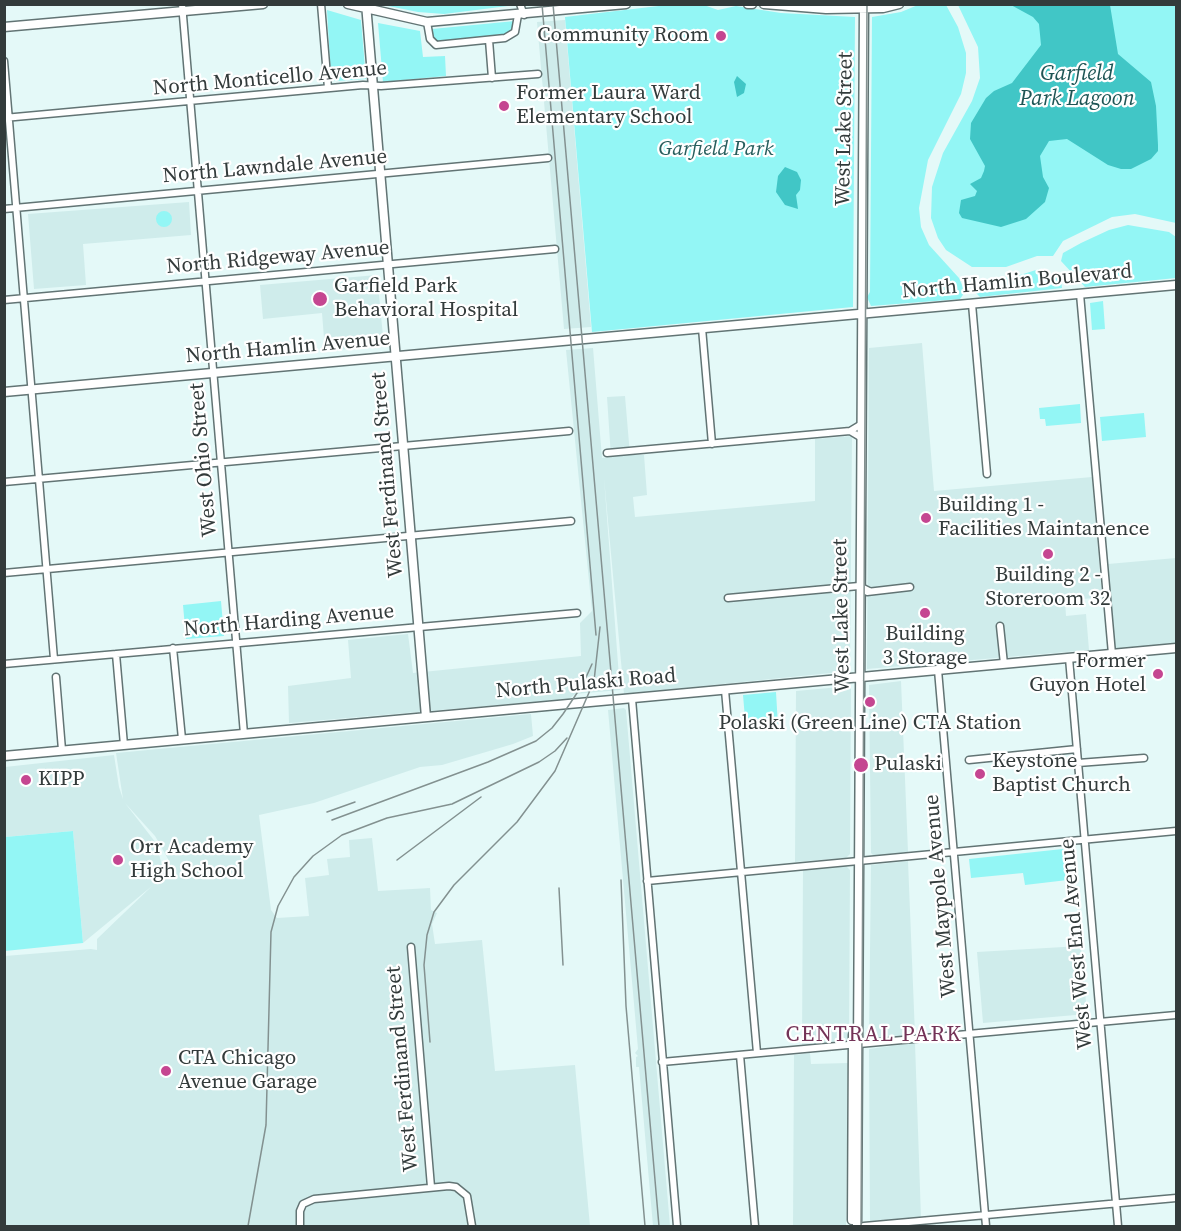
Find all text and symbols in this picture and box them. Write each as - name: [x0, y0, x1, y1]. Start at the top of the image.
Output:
- place label: Community Room: [537, 23, 709, 49]
- marker: Community Room: [714, 29, 728, 43]
- street label: West Lake Street: [831, 52, 859, 206]
- street label: North Monticello Avenue: [152, 56, 388, 102]
- water label: Garfield Park Lagoon: [1019, 61, 1135, 112]
- place label: Former Laura Ward Elementary School: [516, 81, 701, 131]
- marker: Former Laura Ward Elementary School: [497, 99, 511, 113]
- park label: Garfield Park: [658, 137, 774, 163]
- street label: North Lawndale Avenue: [162, 145, 388, 189]
- street label: North Ridgeway Avenue: [165, 236, 391, 280]
- street label: North Hamlin Boulevard: [901, 259, 1133, 305]
- place label: Garfield Park Behavioral Hospital: [334, 274, 518, 324]
- marker: Garfield Park Behavioral Hospital: [311, 290, 329, 308]
- street label: North Hamlin Avenue: [185, 327, 391, 369]
- street label: West Ferdinand Street: [366, 371, 410, 579]
- street label: West Ohio Street: [185, 382, 223, 538]
- place label: Building 1 - Facilities Maintanence: [938, 493, 1149, 543]
- marker: Building 1 - Facilities Maintanence: [919, 511, 933, 525]
- street label: West Lake Street: [828, 539, 856, 693]
- marker: Building 2 - Storeroom 32: [1041, 547, 1055, 561]
- place label: Building 2 - Storeroom 32: [986, 563, 1110, 613]
- street label: North Harding Avenue: [183, 599, 395, 643]
- marker: Building 3 Storage: [918, 606, 932, 620]
- place label: Building 3 Storage: [883, 622, 967, 672]
- place label: Former Guyon Hotel: [1029, 649, 1146, 699]
- street label: North Pulaski Road: [495, 664, 677, 704]
- marker: Former Guyon Hotel: [1151, 667, 1165, 681]
- marker: Polaski (Green Line) CTA Station: [863, 695, 877, 709]
- place label: Polaski (Green Line) CTA Station: [719, 711, 1021, 737]
- place label: Keystone Baptist Church: [992, 749, 1131, 799]
- place label: Pulaski: [874, 752, 942, 778]
- marker: Pulaski: [852, 756, 870, 774]
- place label: KIPP: [38, 767, 84, 793]
- marker: Keystone Baptist Church: [973, 767, 987, 781]
- marker: KIPP: [19, 773, 33, 787]
- street label: West Maypole Avenue: [920, 793, 962, 999]
- place label: Orr Academy High School: [130, 835, 254, 885]
- street label: West West End Avenue: [1055, 837, 1099, 1051]
- marker: Orr Academy High School: [111, 853, 125, 867]
- street label: West Ferdinand Street: [381, 965, 425, 1173]
- district label: CENTRAL PARK: [786, 1022, 962, 1048]
- place label: CTA Chicago Avenue Garage: [178, 1046, 317, 1096]
- marker: CTA Chicago Avenue Garage: [159, 1064, 173, 1078]

